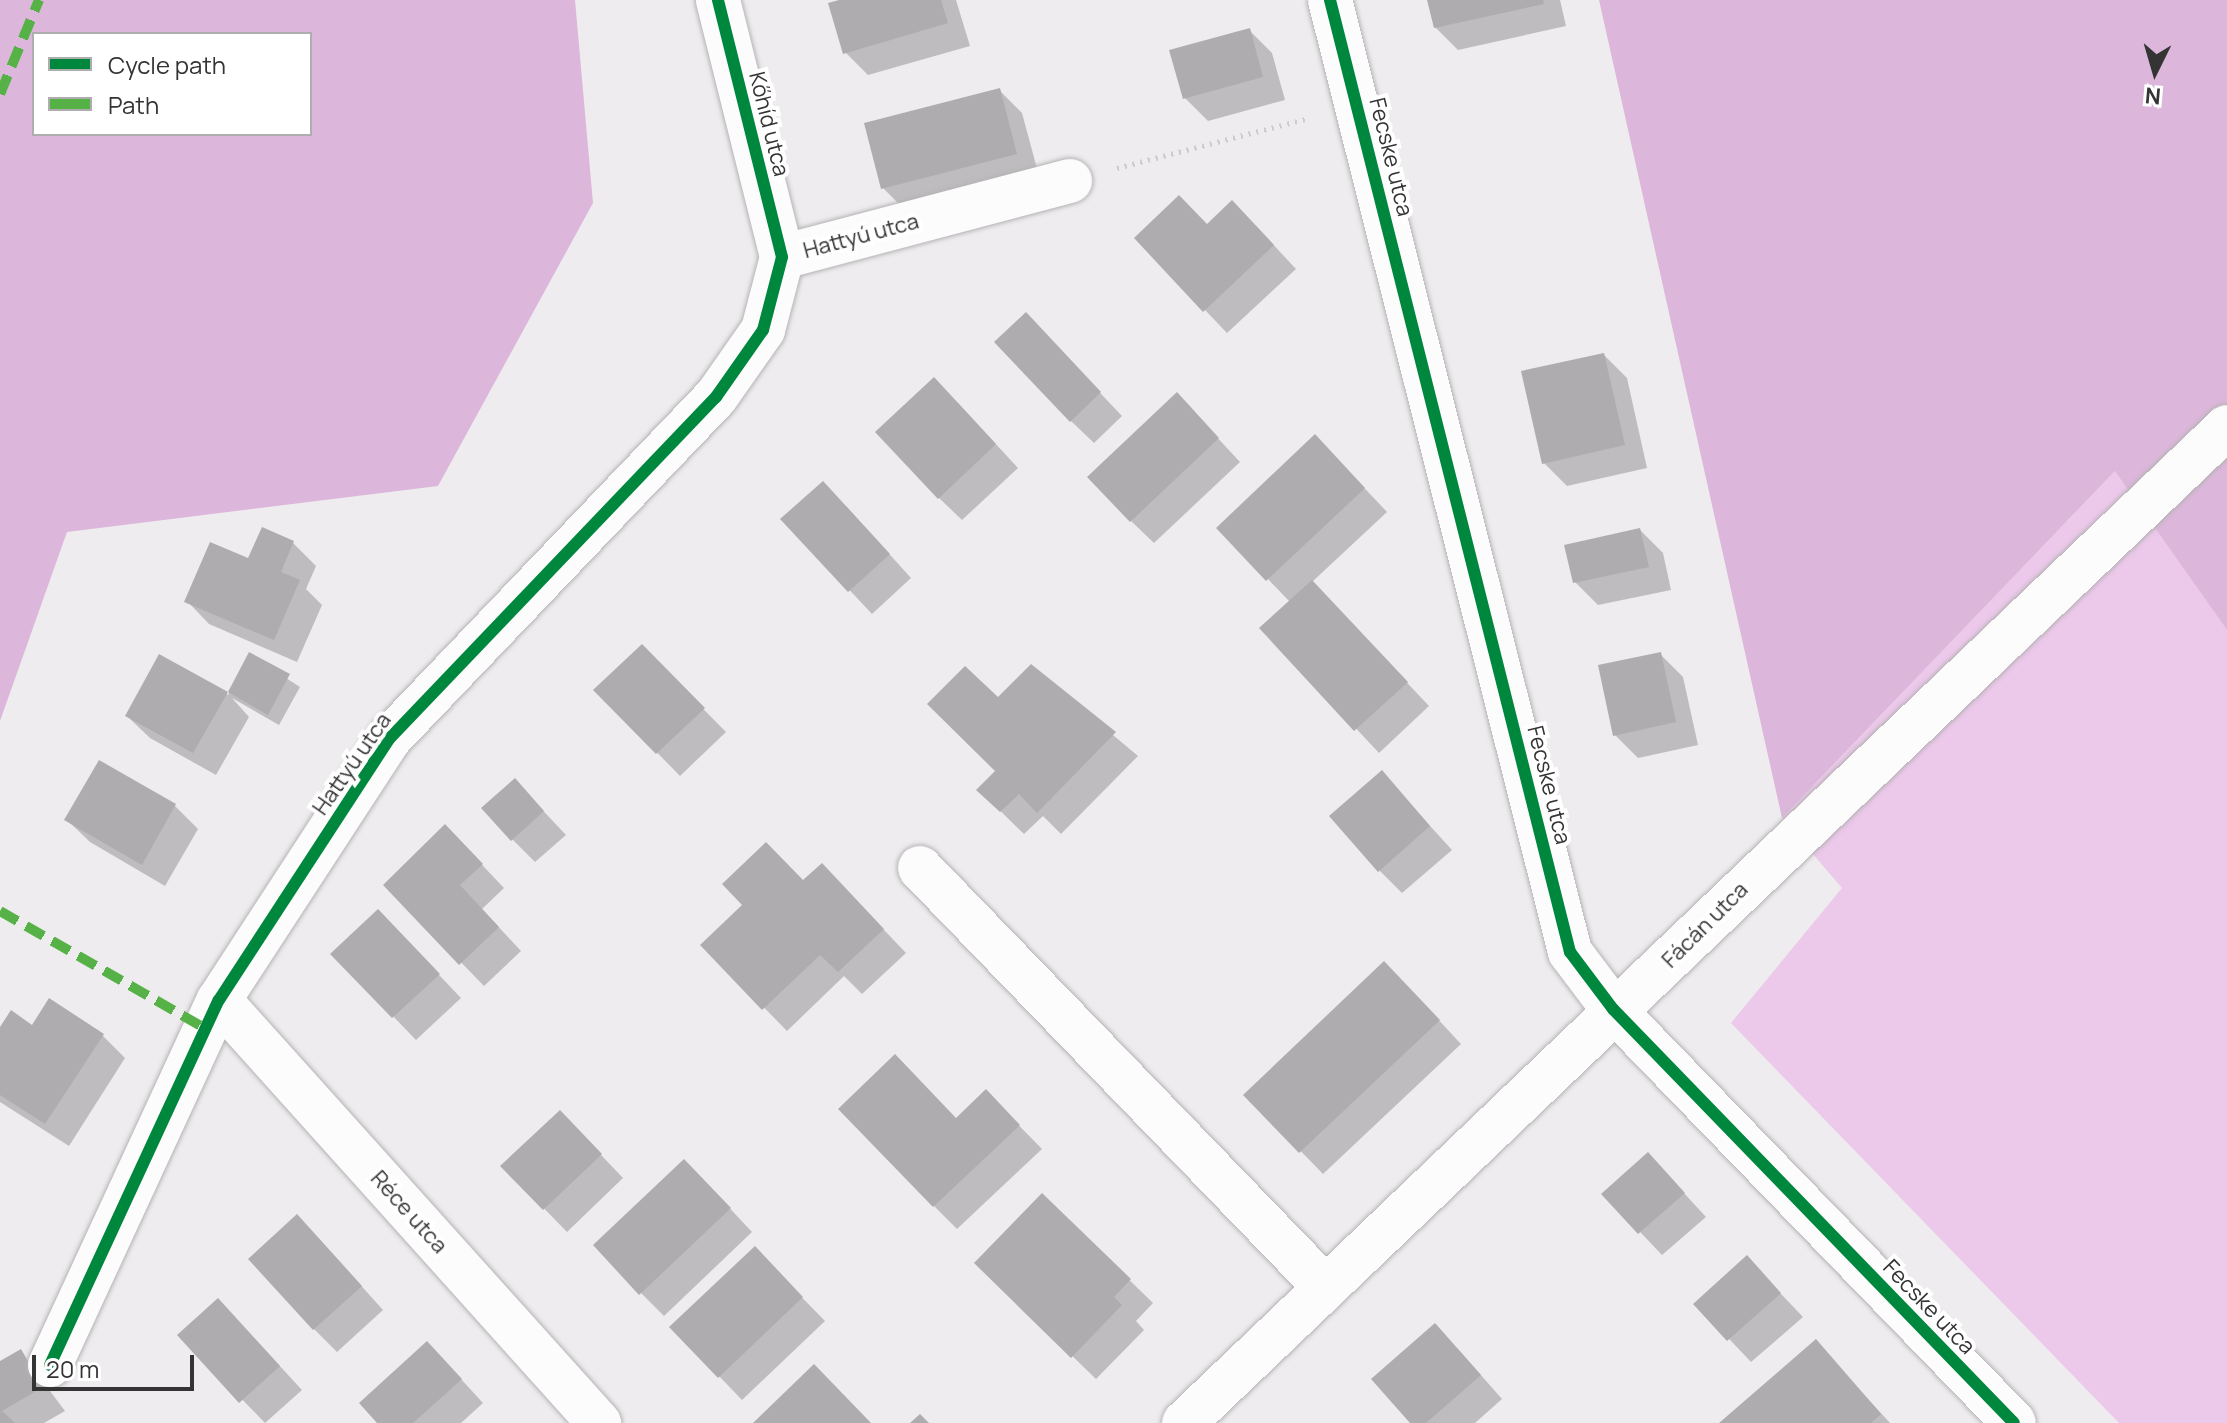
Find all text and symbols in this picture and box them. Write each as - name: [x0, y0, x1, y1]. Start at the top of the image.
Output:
- legend: [32, 32, 312, 136]
- north arrow: [2115, 32, 2195, 112]
- text: Cycle path: [108, 48, 226, 81]
- street label: Kőhíd utca: [743, 69, 795, 179]
- text: N: [2144, 80, 2162, 112]
- text: Path: [108, 88, 159, 121]
- street label: Fecske utca: [1364, 95, 1418, 219]
- street label: Hattyú utca: [800, 208, 922, 264]
- street label: Hattyú utca: [307, 708, 397, 820]
- street label: Fecske utca: [1522, 723, 1576, 847]
- street label: Fácán utca: [1657, 877, 1753, 973]
- street label: Réce utca: [365, 1165, 453, 1259]
- street label: Fecske utca: [1877, 1254, 1981, 1360]
- scale bar: [36, 1339, 198, 1389]
- text: 20 m: [46, 1352, 99, 1385]

